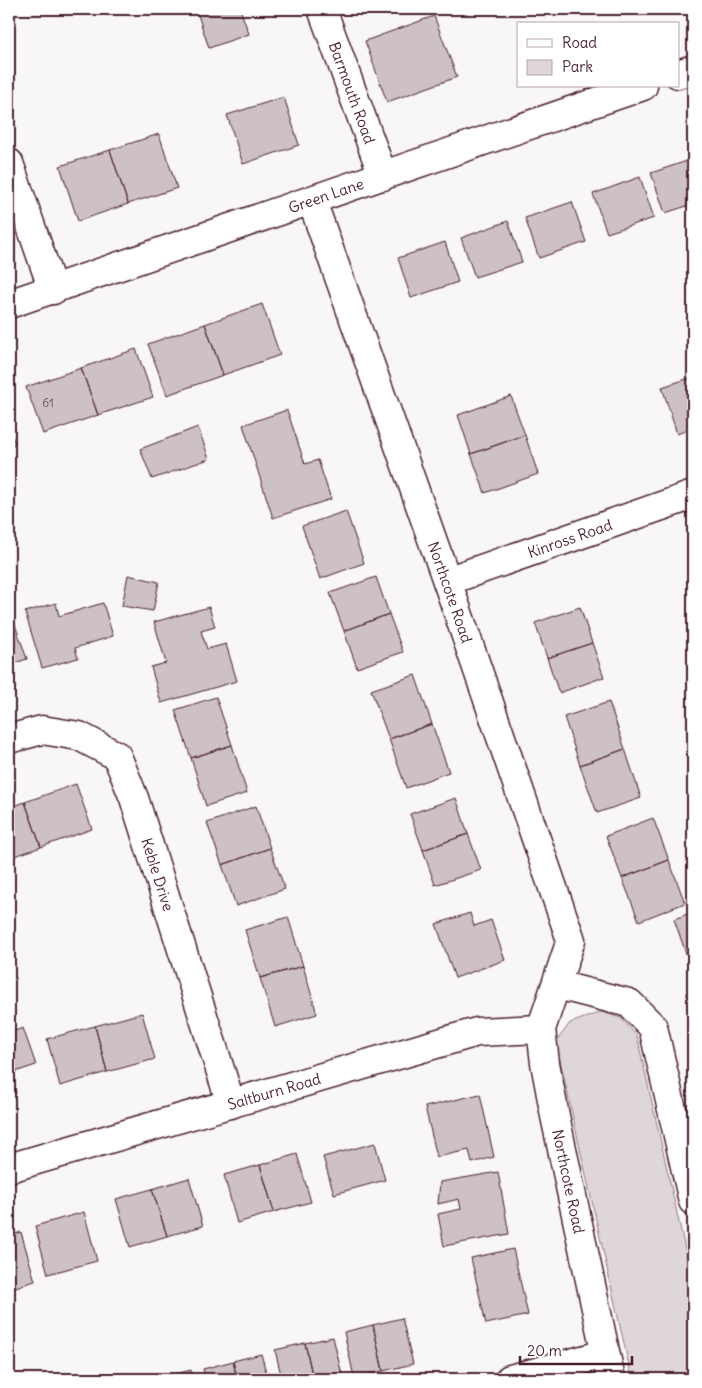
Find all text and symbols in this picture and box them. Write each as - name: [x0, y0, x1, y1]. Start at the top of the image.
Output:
- legend: [517, 22, 680, 88]
- text: Road: [562, 33, 597, 52]
- street label: Barmouth Road: [325, 39, 380, 146]
- text: Park: [562, 57, 593, 76]
- street label: Green Lane: [286, 173, 366, 217]
- house number: 61: [42, 395, 54, 410]
- street label: Kinross Road: [525, 515, 615, 562]
- street label: Northcote Road: [424, 539, 477, 646]
- street label: Keble Drive: [138, 835, 179, 913]
- street label: Saltburn Road: [225, 1068, 323, 1113]
- street label: Northcote Road: [549, 1127, 589, 1235]
- scale bar: [520, 1333, 632, 1365]
- text: 20 m: [527, 1341, 562, 1360]

